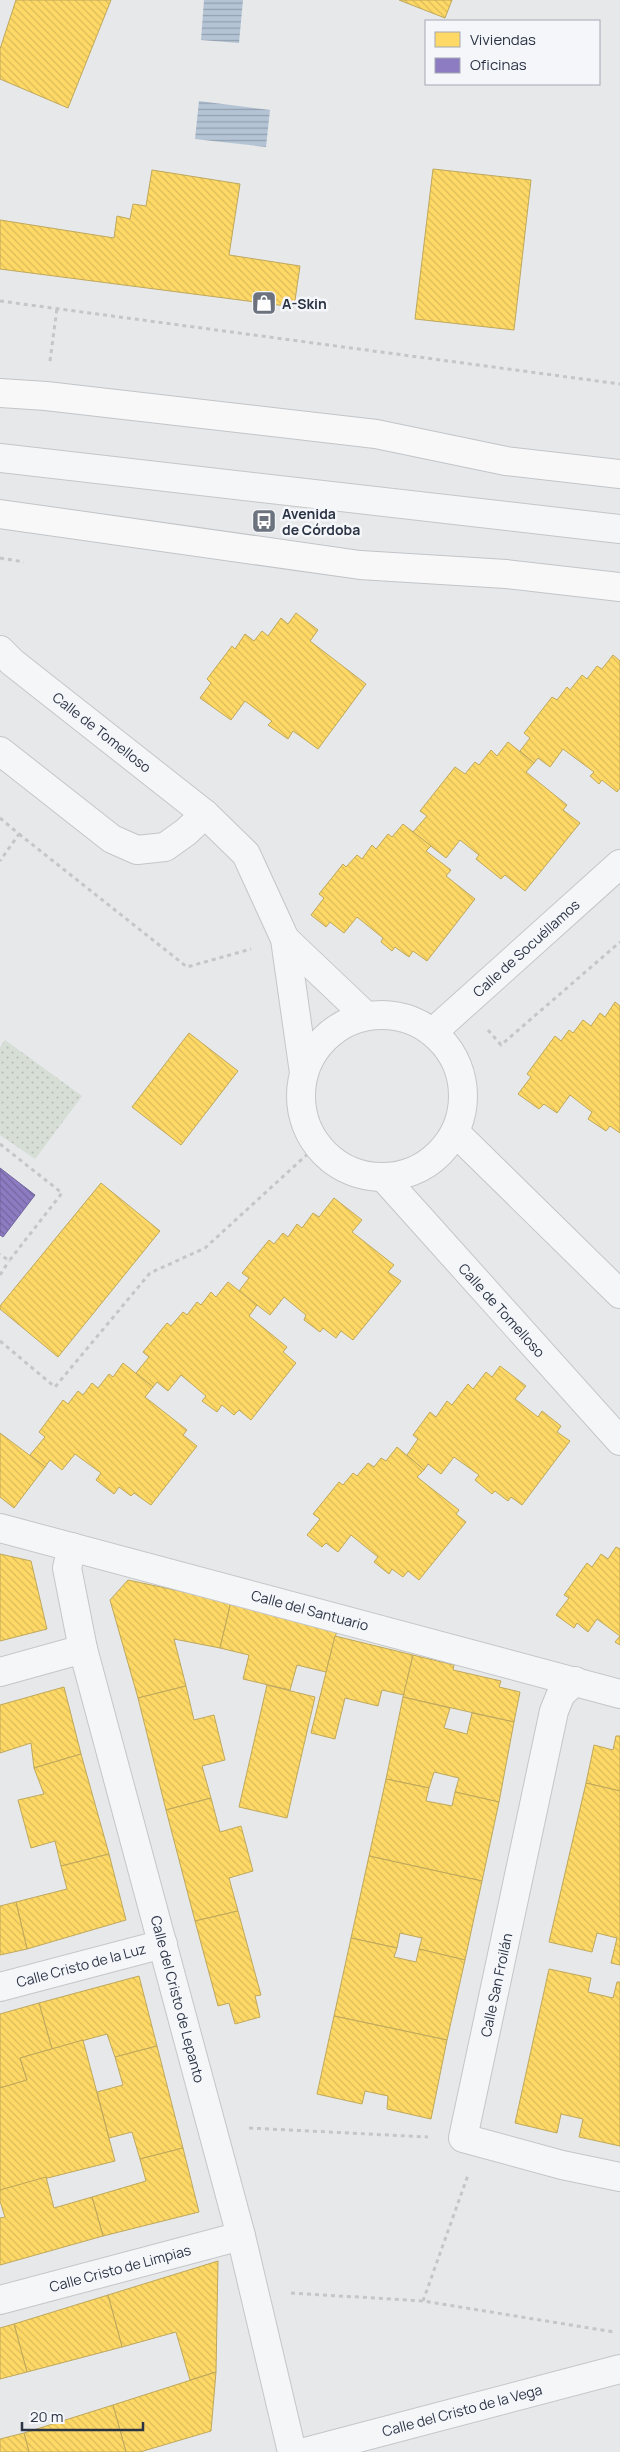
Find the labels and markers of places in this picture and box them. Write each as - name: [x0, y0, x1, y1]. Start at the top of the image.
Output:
- shop icon: A-Skin: [251, 290, 277, 316]
- place label: A-Skin: [282, 294, 327, 313]
- place label: Avenida de Córdoba: [282, 504, 360, 539]
- bus stop icon: Avenida de Córdoba: [251, 508, 277, 534]

